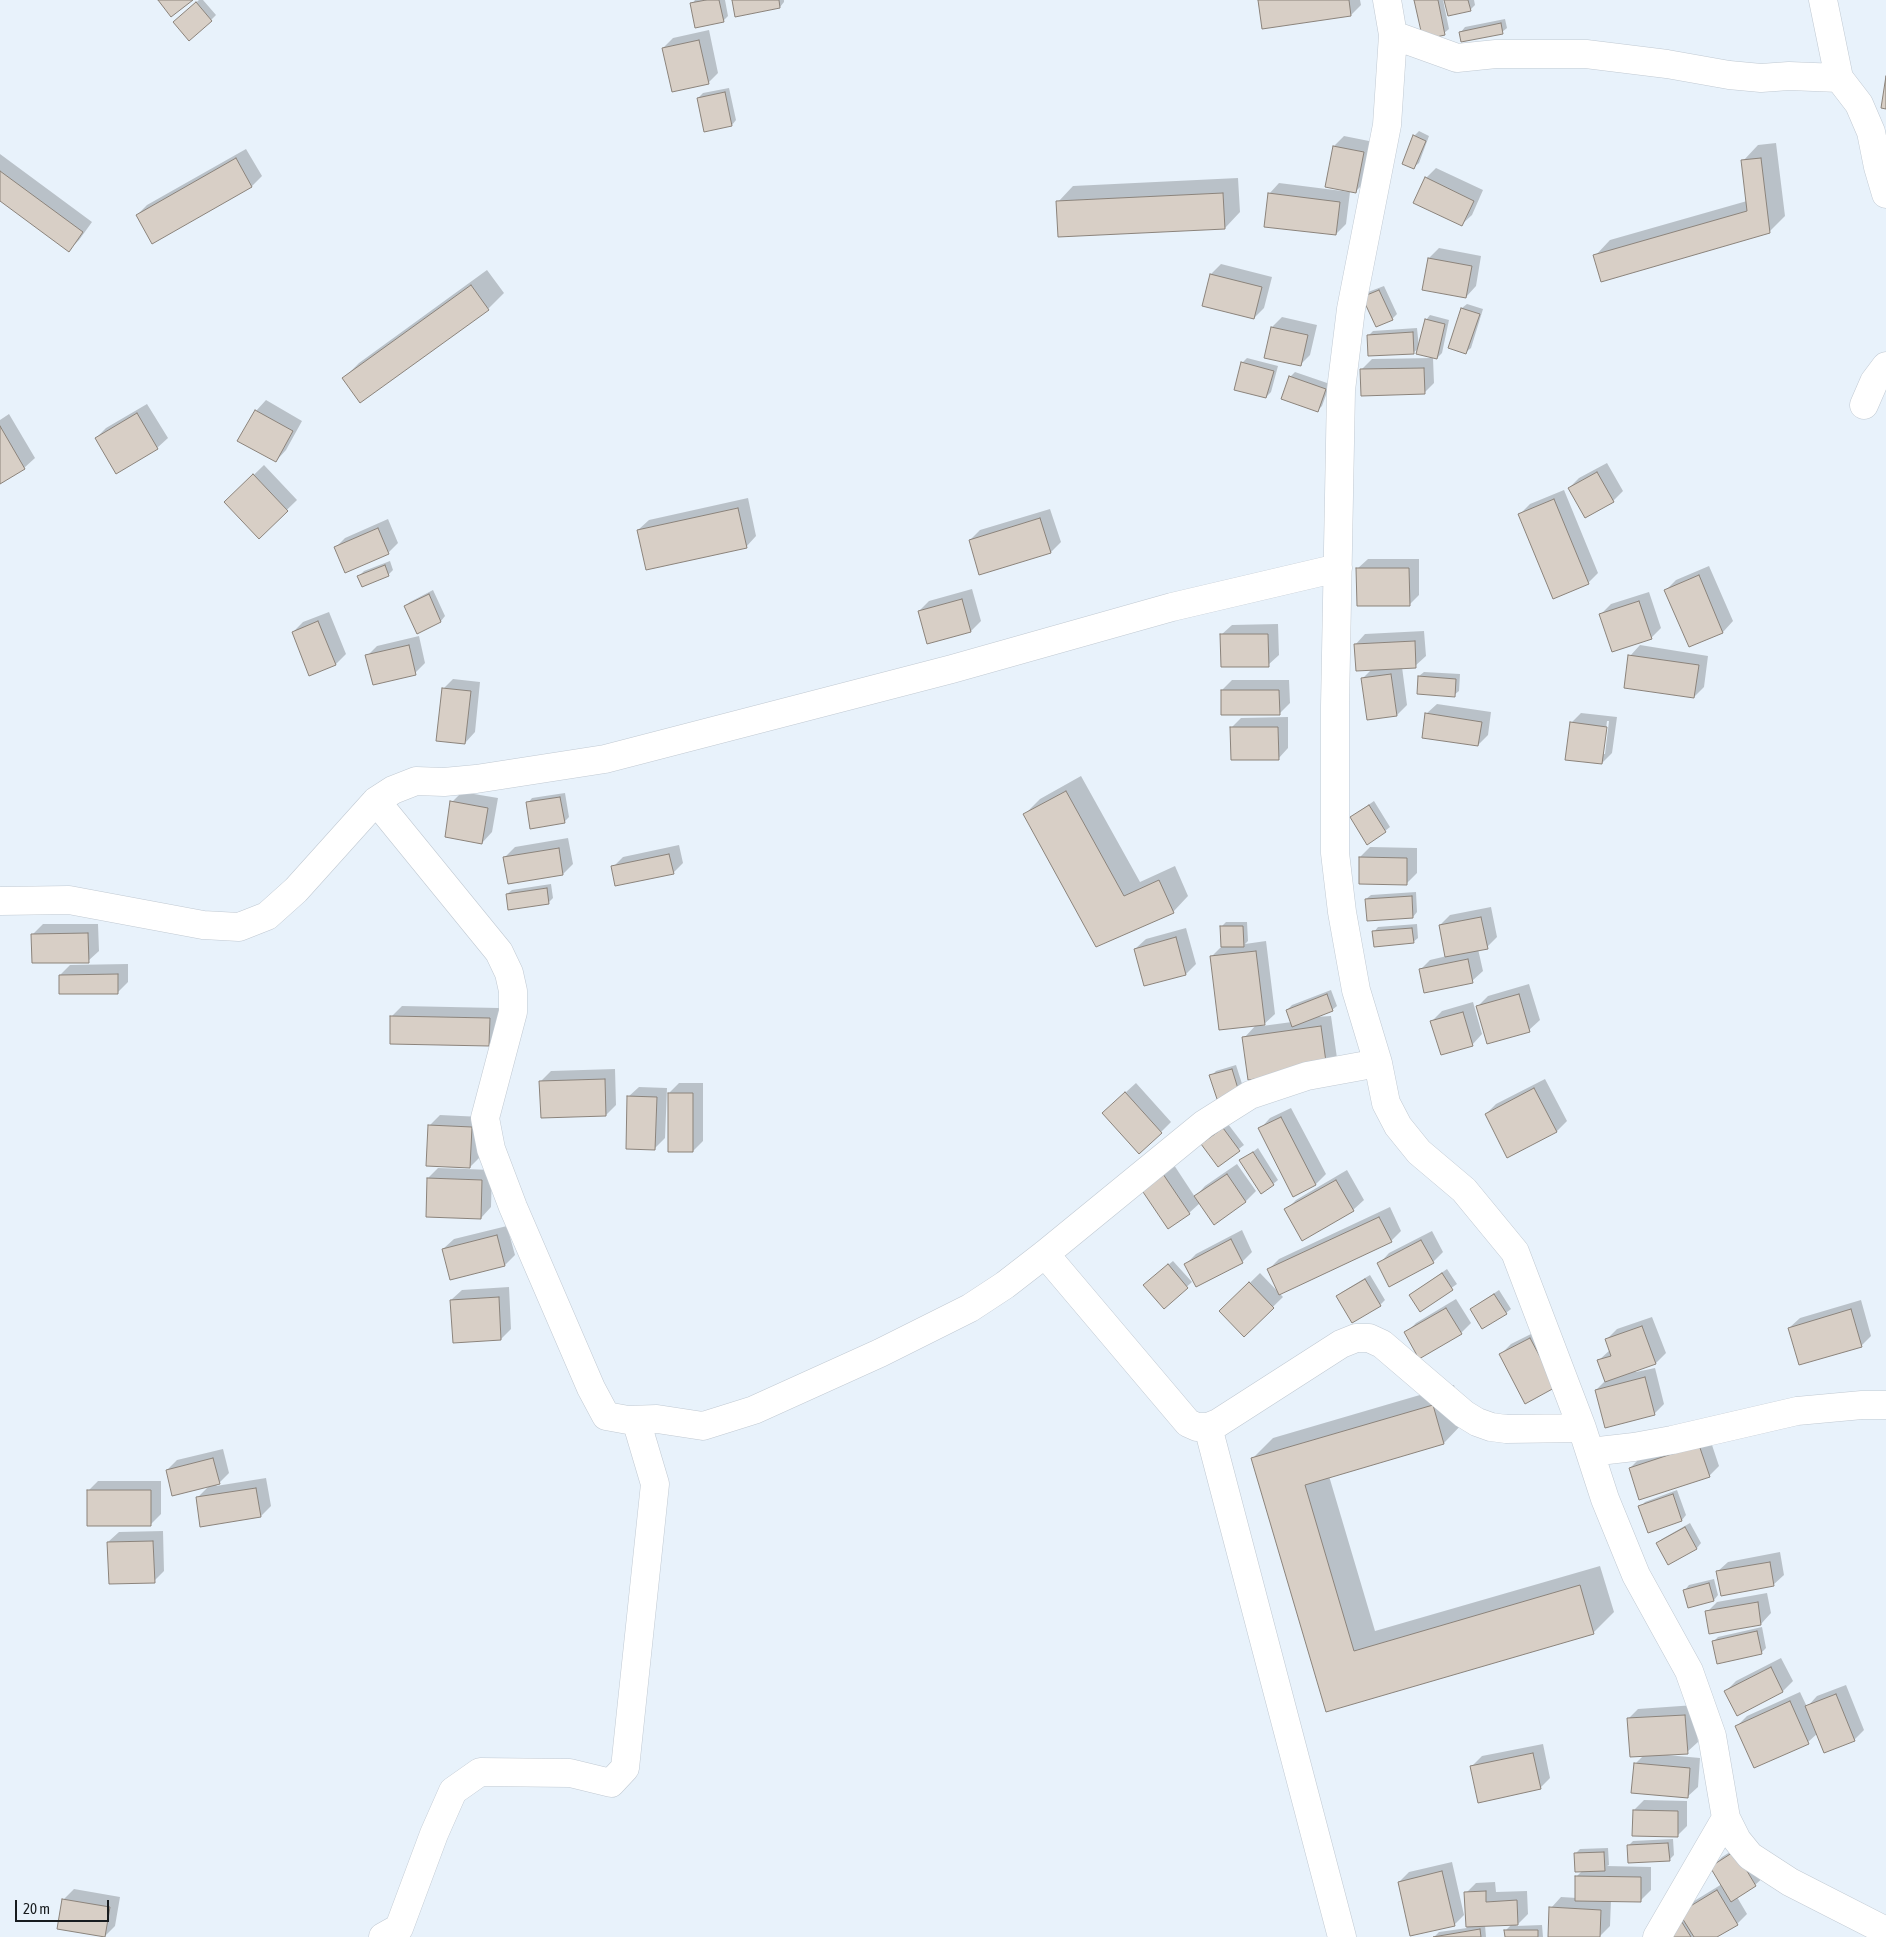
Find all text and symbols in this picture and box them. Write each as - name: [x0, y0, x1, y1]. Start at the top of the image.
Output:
- scale bar: [18, 1890, 111, 1922]
- text: 20 m: [23, 1900, 50, 1917]

